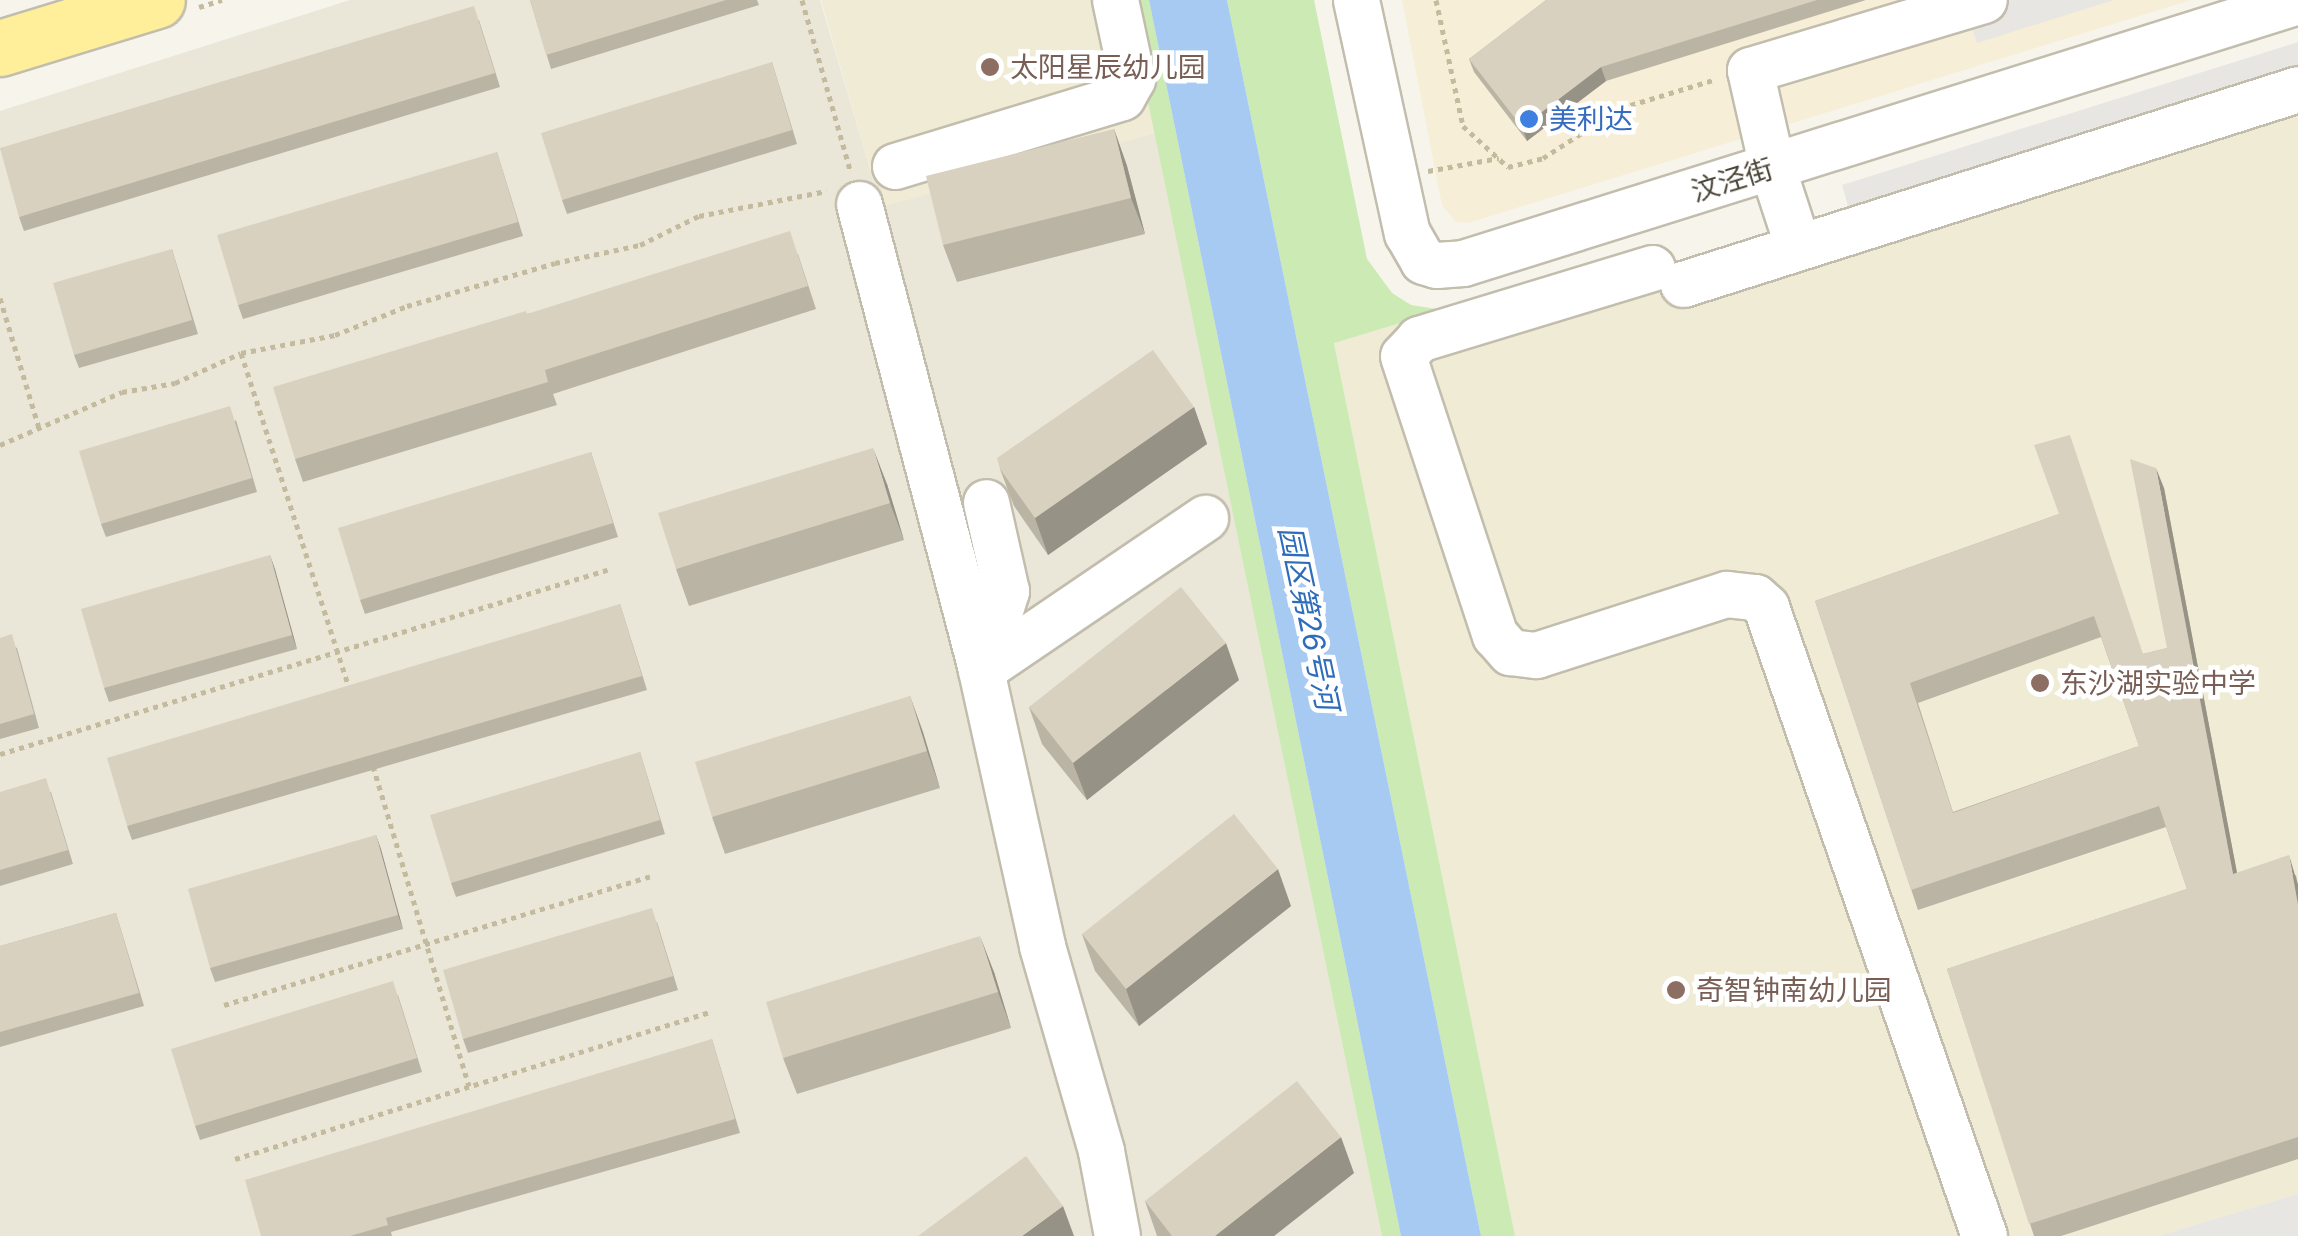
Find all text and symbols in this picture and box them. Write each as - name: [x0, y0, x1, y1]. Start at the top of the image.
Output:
- place label: 太阳星辰幼儿园: [1010, 50, 1206, 84]
- marker: 太阳星辰幼儿园: [979, 56, 1001, 78]
- place label: 美利达: [1549, 102, 1633, 136]
- marker: 美利达: [1518, 108, 1540, 130]
- street label: 汶泾街: [1687, 152, 1777, 208]
- water label: 园区第26号河: [1272, 523, 1346, 713]
- place label: 东沙湖实验中学: [2060, 666, 2256, 700]
- marker: 东沙湖实验中学: [2029, 672, 2051, 694]
- place label: 奇智钟南幼儿园: [1696, 973, 1892, 1007]
- marker: 奇智钟南幼儿园: [1665, 979, 1687, 1001]

